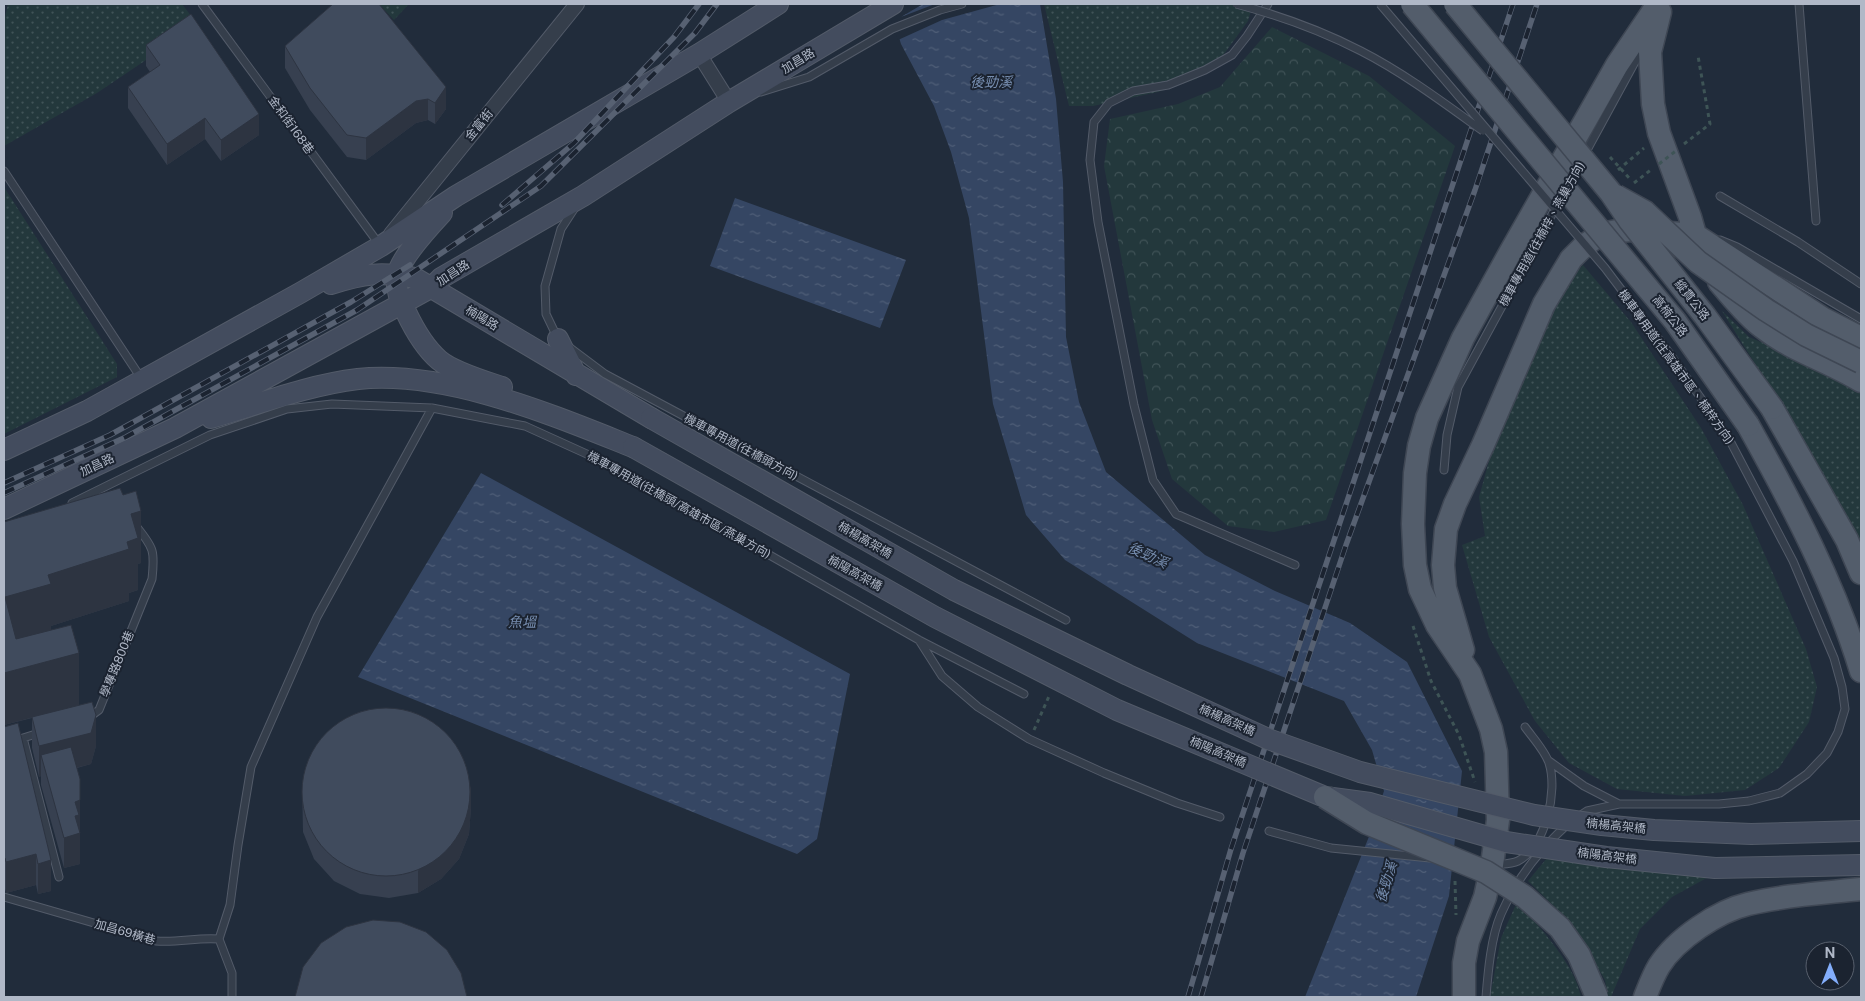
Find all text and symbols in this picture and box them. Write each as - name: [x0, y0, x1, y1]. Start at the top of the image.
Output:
- street label: 加昌路: [779, 46, 817, 76]
- water label: 後勁溪: [970, 74, 1014, 90]
- street label: 金和街168巷: [265, 93, 317, 157]
- street label: 金富街: [462, 107, 496, 143]
- street label: 機車專用道(往楠梓、燕巢方向): [1496, 159, 1588, 309]
- street label: 加昌路: [434, 257, 472, 289]
- street label: 縱貫公路: [1672, 277, 1712, 323]
- street label: 機車專用道(往高雄市區、楠梓方向): [1615, 287, 1737, 447]
- street label: 高楠公路: [1650, 293, 1690, 339]
- street label: 楠陽路: [463, 303, 501, 333]
- street label: 機車專用道(往橋頭方向): [681, 411, 801, 483]
- street label: 機車專用道(往橋頭/高雄市區/燕巢方向): [585, 449, 773, 561]
- street label: 加昌路: [78, 451, 116, 479]
- street label: 楠楊高架橋: [836, 519, 894, 561]
- water label: 後勁溪: [1126, 539, 1172, 572]
- street label: 楠陽高架橋: [825, 552, 885, 594]
- water label: 魚塭: [508, 614, 538, 630]
- street label: 學專路800巷: [97, 629, 137, 699]
- street label: 楠楊高架橋: [1197, 701, 1257, 739]
- street label: 楠陽高架橋: [1188, 734, 1248, 770]
- street label: 楠楊高架橋: [1585, 816, 1647, 836]
- street label: 楠陽高架橋: [1576, 845, 1638, 867]
- water label: 後勁溪: [1372, 858, 1400, 904]
- street label: 加昌69橫巷: [93, 917, 157, 947]
- north arrow: [1805, 941, 1855, 991]
- text: N: [1825, 945, 1835, 961]

